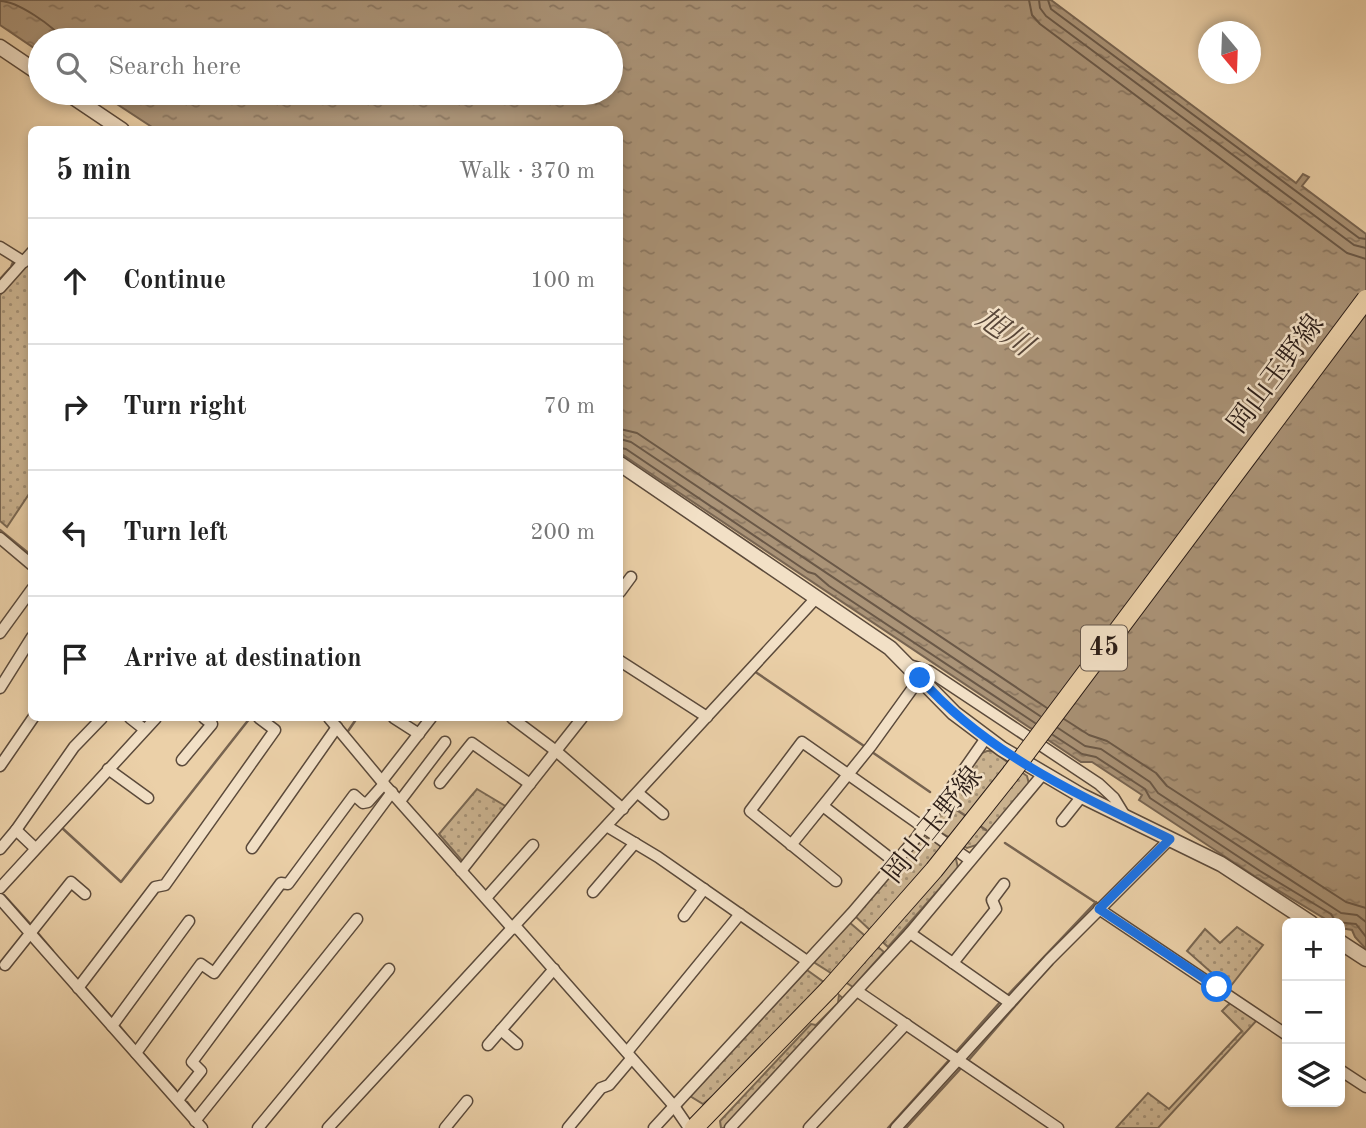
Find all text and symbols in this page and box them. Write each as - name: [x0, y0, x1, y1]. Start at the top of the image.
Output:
- north arrow: [1198, 21, 1261, 84]
- search box: [28, 28, 623, 105]
- icon: search: [52, 48, 90, 86]
- text: Search here: [108, 54, 241, 80]
- text: 5 min: [56, 156, 131, 186]
- text: Walk · 370 m: [459, 160, 595, 183]
- icon: ahead: [56, 262, 94, 300]
- text: Continue: [123, 268, 226, 294]
- text: 100 m: [530, 269, 595, 292]
- water label: 旭川: [971, 301, 1041, 364]
- street label: 岡山玉野線: [1221, 309, 1330, 439]
- icon: right: [56, 388, 94, 426]
- text: Turn right: [123, 394, 246, 420]
- text: 70 m: [544, 395, 595, 418]
- icon: left: [56, 514, 94, 552]
- text: Turn left: [123, 520, 228, 546]
- text: 200 m: [530, 521, 595, 544]
- road number: 45: [1081, 626, 1127, 670]
- icon: arrive: [56, 640, 94, 678]
- text: Arrive at destination: [123, 646, 362, 672]
- route end: [904, 662, 935, 693]
- street label: 岡山玉野線: [877, 761, 989, 889]
- map controls: [1282, 918, 1345, 1107]
- button: +: [1282, 918, 1345, 981]
- route start: [1201, 971, 1232, 1002]
- button: −: [1282, 981, 1345, 1044]
- button: layers: [1282, 1044, 1345, 1107]

